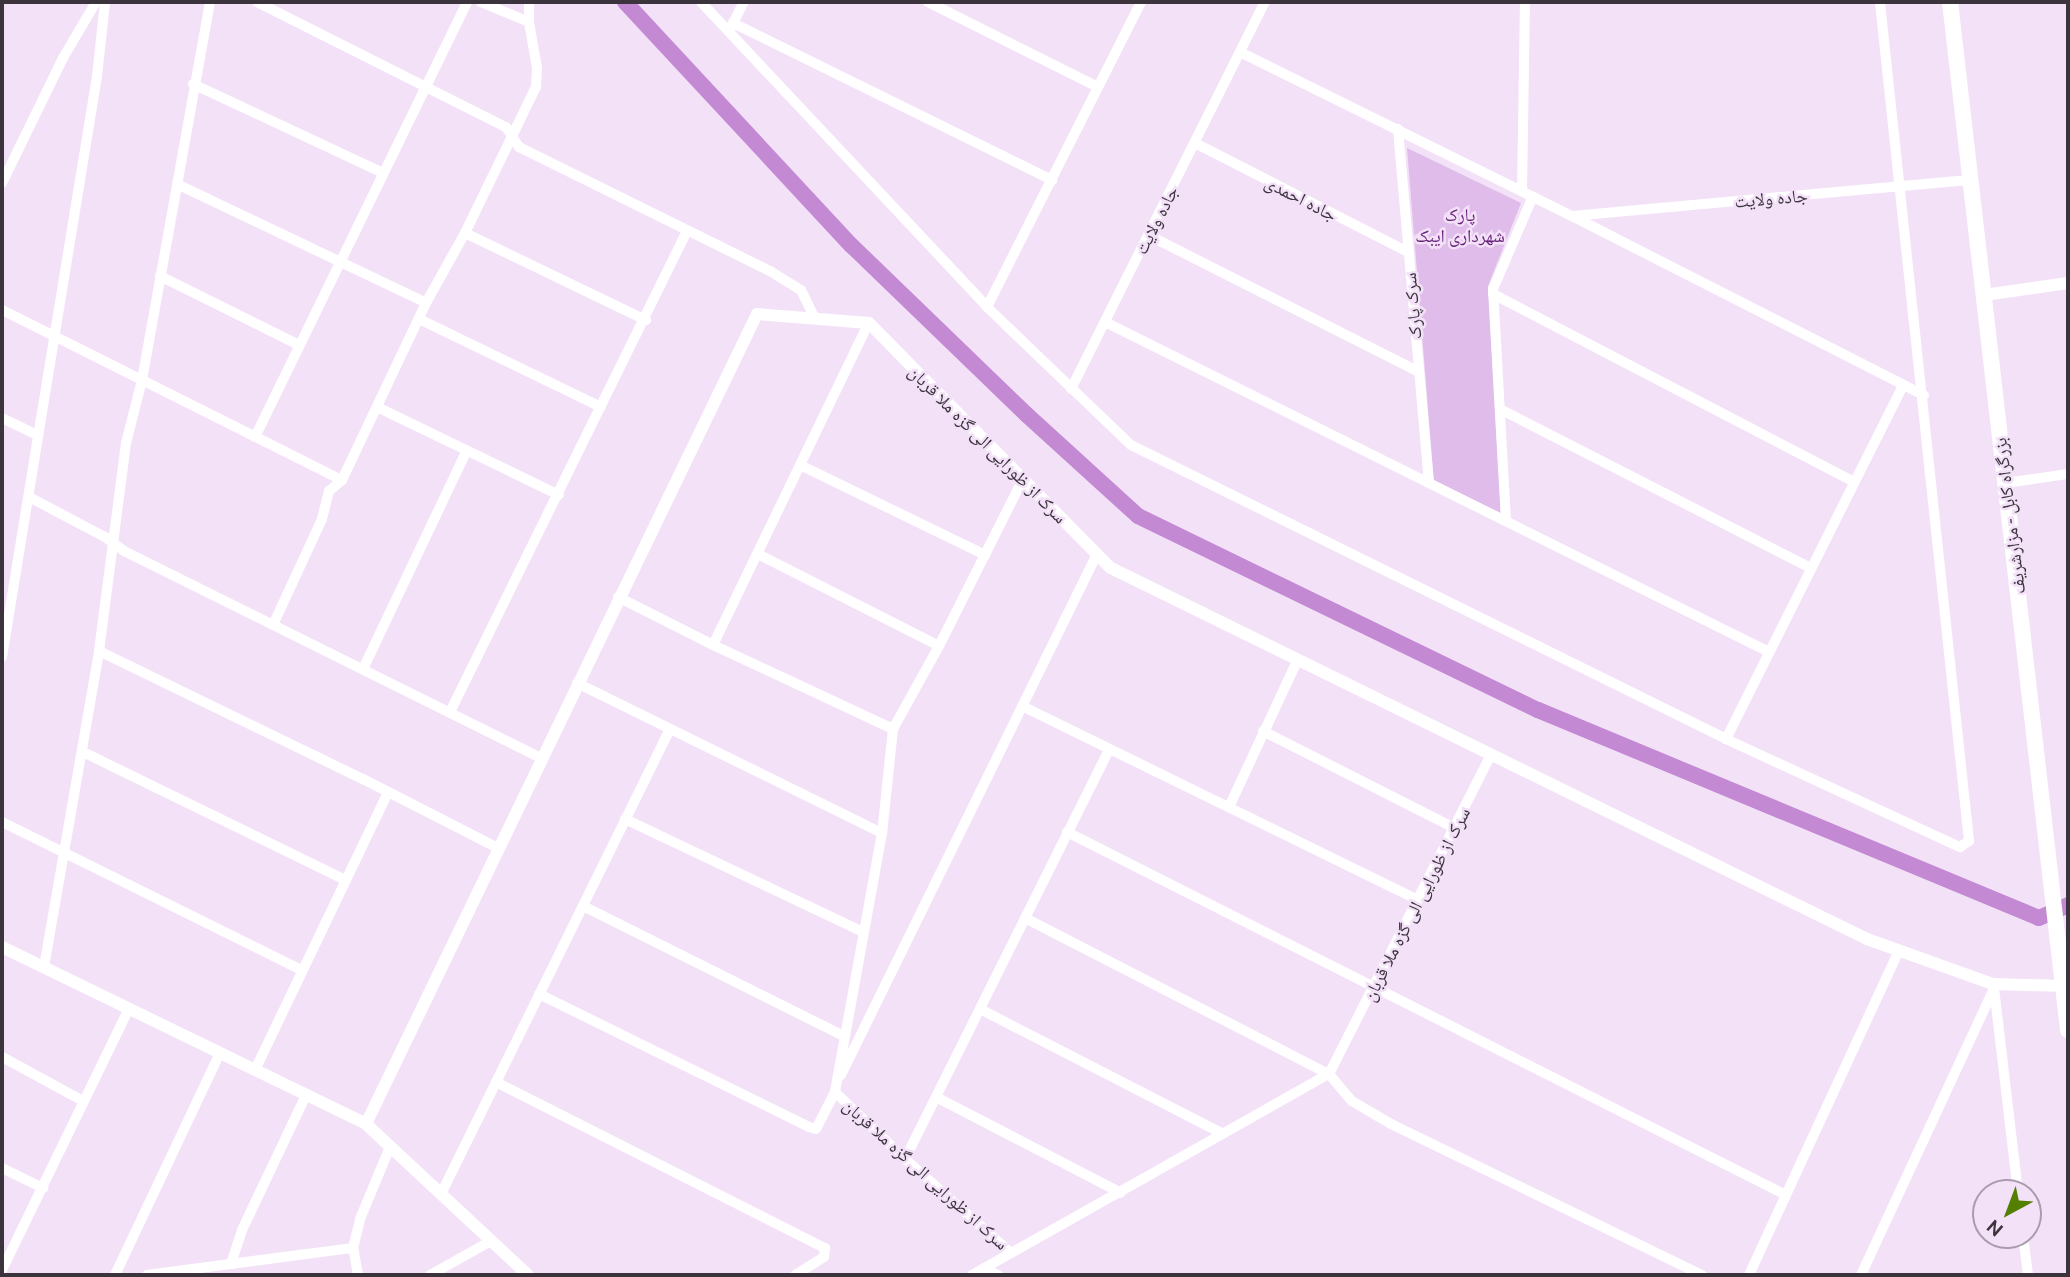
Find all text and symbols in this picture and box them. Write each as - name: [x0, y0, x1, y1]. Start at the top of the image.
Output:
- street label: جاده احمدی: [1261, 171, 1341, 225]
- street label: جاده ولایت: [1130, 182, 1182, 258]
- street label: جاده ولایت: [1733, 184, 1809, 212]
- park label: پارک شهرداری ایبک: [1415, 204, 1505, 246]
- street label: سرک پارک: [1398, 272, 1426, 340]
- street label: سرک از ظورایی الی گزه ملا قربان: [904, 360, 1072, 528]
- street label: بزرگراه کابل - مزارشریف: [1989, 437, 2029, 595]
- street label: سرک از ظورایی الی گزه ملا قربان: [1358, 803, 1474, 1005]
- street label: سرک از ظورایی الی گزه ملا قربان: [839, 1094, 1013, 1254]
- north arrow: [1972, 1179, 2042, 1249]
- text: N: [1982, 1215, 2007, 1241]

